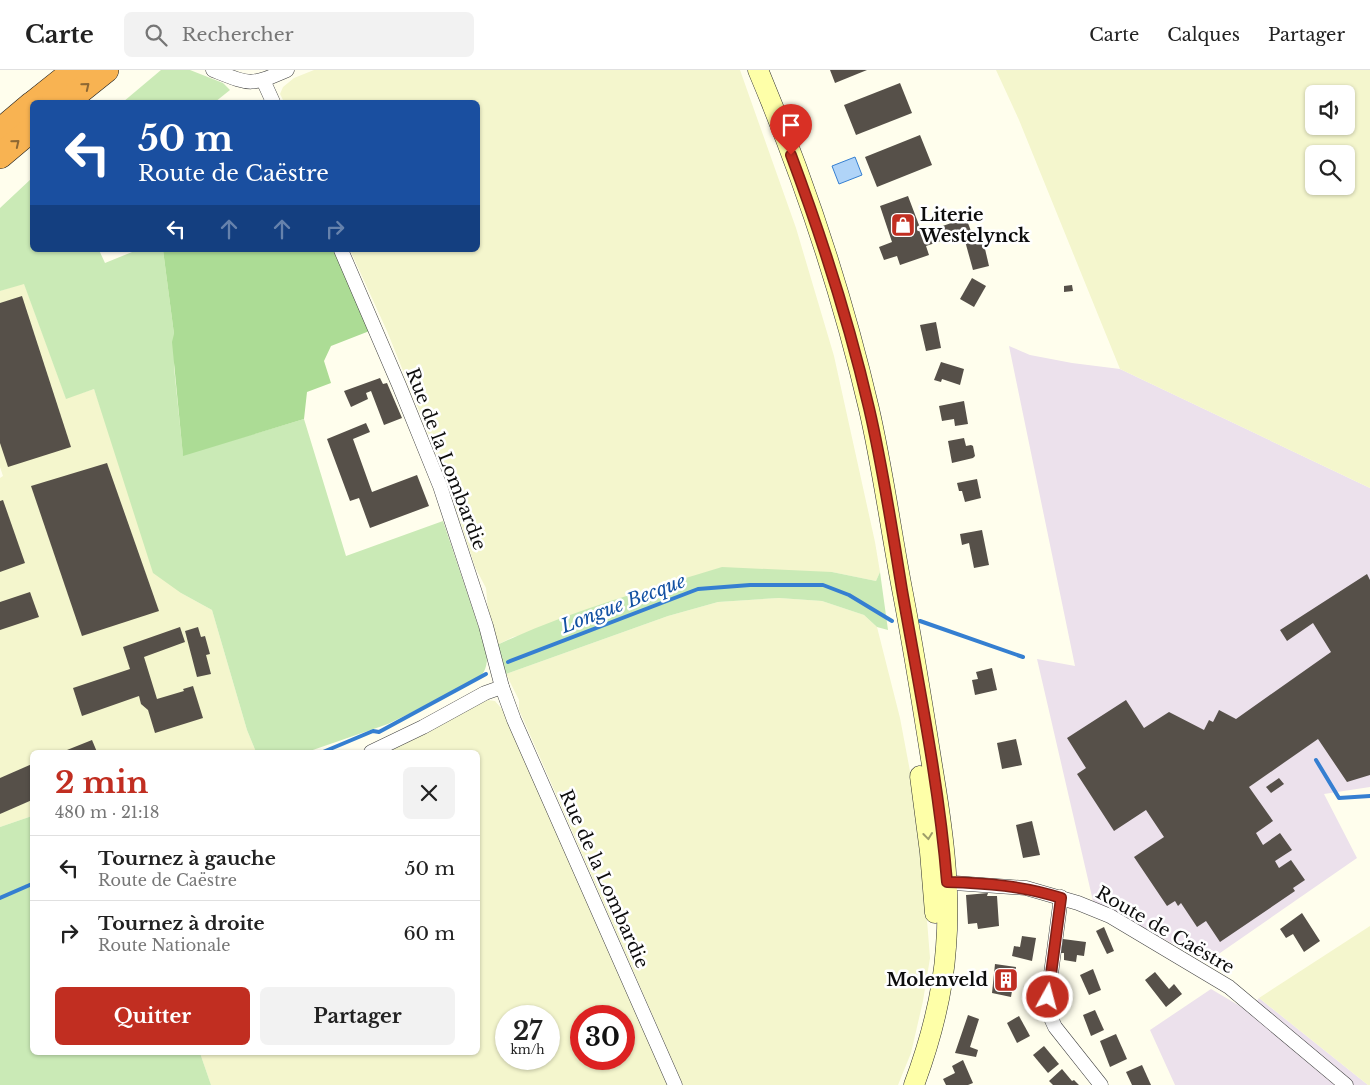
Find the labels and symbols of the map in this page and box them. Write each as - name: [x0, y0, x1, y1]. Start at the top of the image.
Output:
- one-way arrow: [80, 84, 89, 92]
- pin: [770, 104, 812, 155]
- one-way arrow: [10, 140, 19, 148]
- place label: Literie Westelynck: [919, 204, 1031, 247]
- shop icon: Literie Westelynck: [890, 212, 916, 238]
- street label: Rue de la Lombardie: [401, 365, 491, 553]
- water label: Longue Becque: [557, 569, 689, 638]
- street label: Rue de la Lombardie: [555, 786, 653, 972]
- one-way arrow: [922, 832, 933, 840]
- street label: Route de Caëstre: [1092, 881, 1238, 979]
- building icon: Molenveld: [993, 967, 1019, 993]
- place label: Molenveld: [886, 969, 988, 991]
- position arrow: [1021, 970, 1073, 1022]
- speed limit sign: 30: [570, 1005, 635, 1070]

